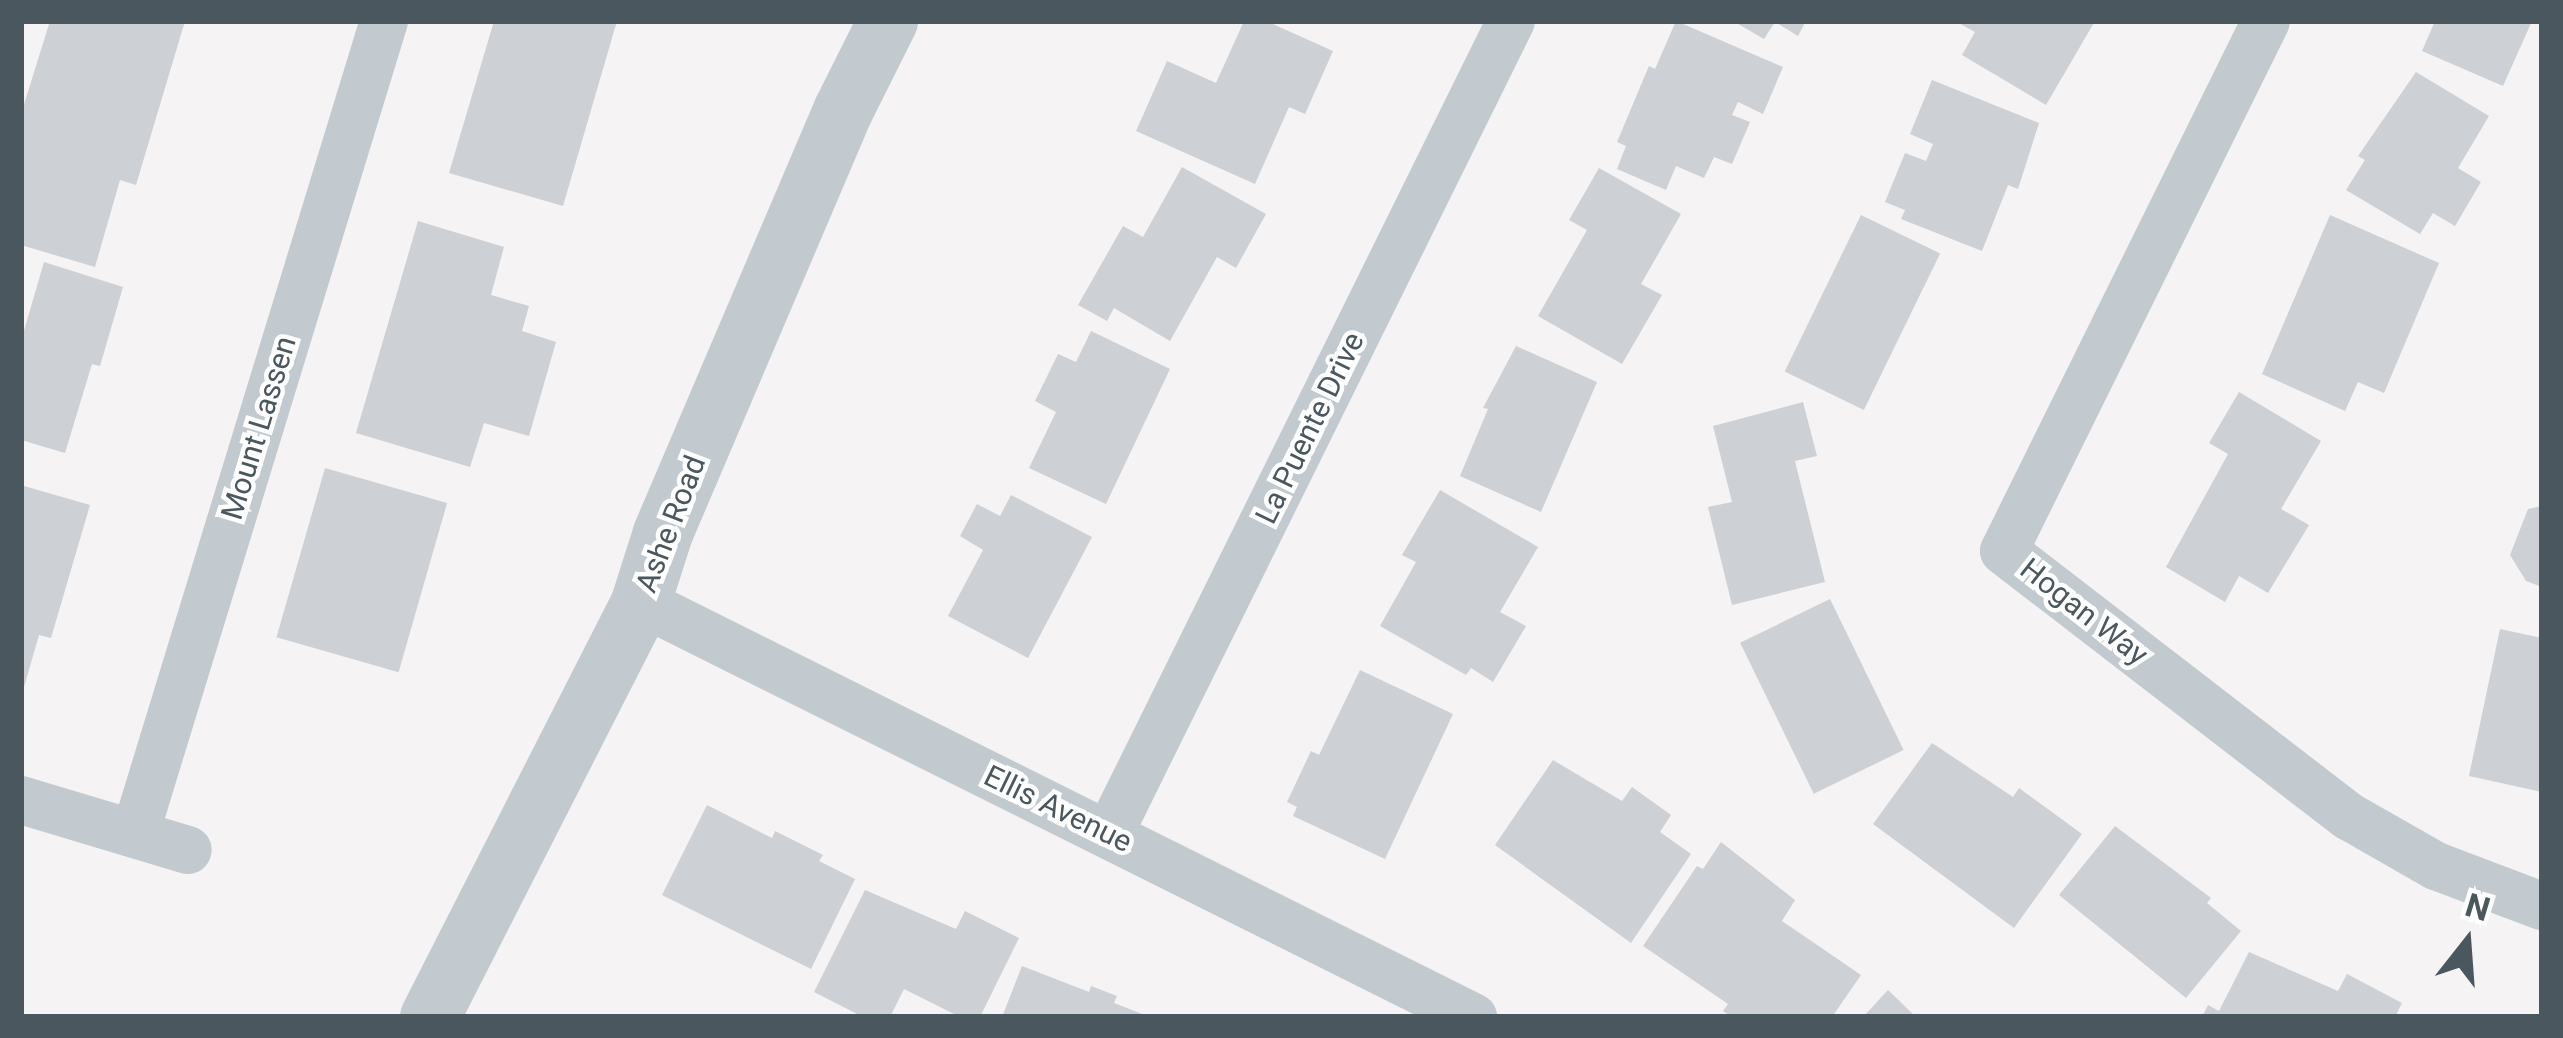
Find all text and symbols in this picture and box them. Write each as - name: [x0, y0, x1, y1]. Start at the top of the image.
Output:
- street label: La Puente Drive: [1248, 326, 1372, 530]
- street label: Mount Lassen: [214, 332, 304, 524]
- street label: Ashe Road: [628, 450, 714, 598]
- street label: Hogan Way: [2013, 551, 2155, 673]
- street label: Ellis Avenue: [978, 758, 1138, 860]
- north arrow: [2407, 882, 2527, 1002]
- text: N: [2461, 885, 2495, 929]

